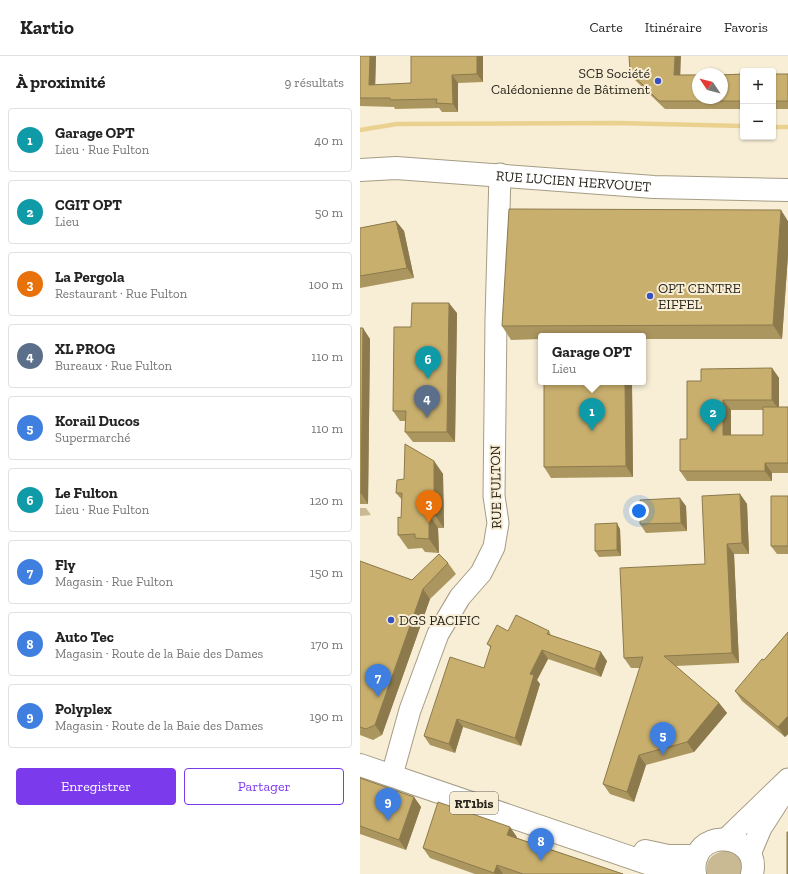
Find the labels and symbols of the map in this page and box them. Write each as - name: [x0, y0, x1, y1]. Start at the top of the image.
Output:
- place label: SCB Société Calédonienne de Bâtiment: [491, 65, 651, 98]
- north arrow: [692, 68, 728, 104]
- marker: SCB Société Calédonienne de Bâtiment: [653, 76, 663, 86]
- street label: RUE LUCIEN HERVOUET: [495, 167, 652, 195]
- place label: OPT CENTRE EIFFEL: [658, 280, 741, 313]
- marker: OPT CENTRE EIFFEL: [645, 291, 655, 301]
- pin: 6: [415, 346, 441, 379]
- pin: 4: [414, 385, 440, 418]
- pin: 1: [579, 398, 605, 431]
- pin: 2: [700, 399, 726, 432]
- street label: RUE FULTON: [487, 445, 505, 529]
- pin: 3: [416, 490, 442, 523]
- your location: [629, 501, 649, 521]
- place label: DGS PACIFIC: [399, 612, 480, 629]
- marker: DGS PACIFIC: [386, 615, 396, 625]
- pin: 7: [365, 664, 391, 697]
- pin: 5: [650, 722, 676, 755]
- pin: 9: [375, 788, 401, 821]
- road number: RT1bis: [450, 792, 498, 814]
- pin: 8: [528, 828, 554, 861]

